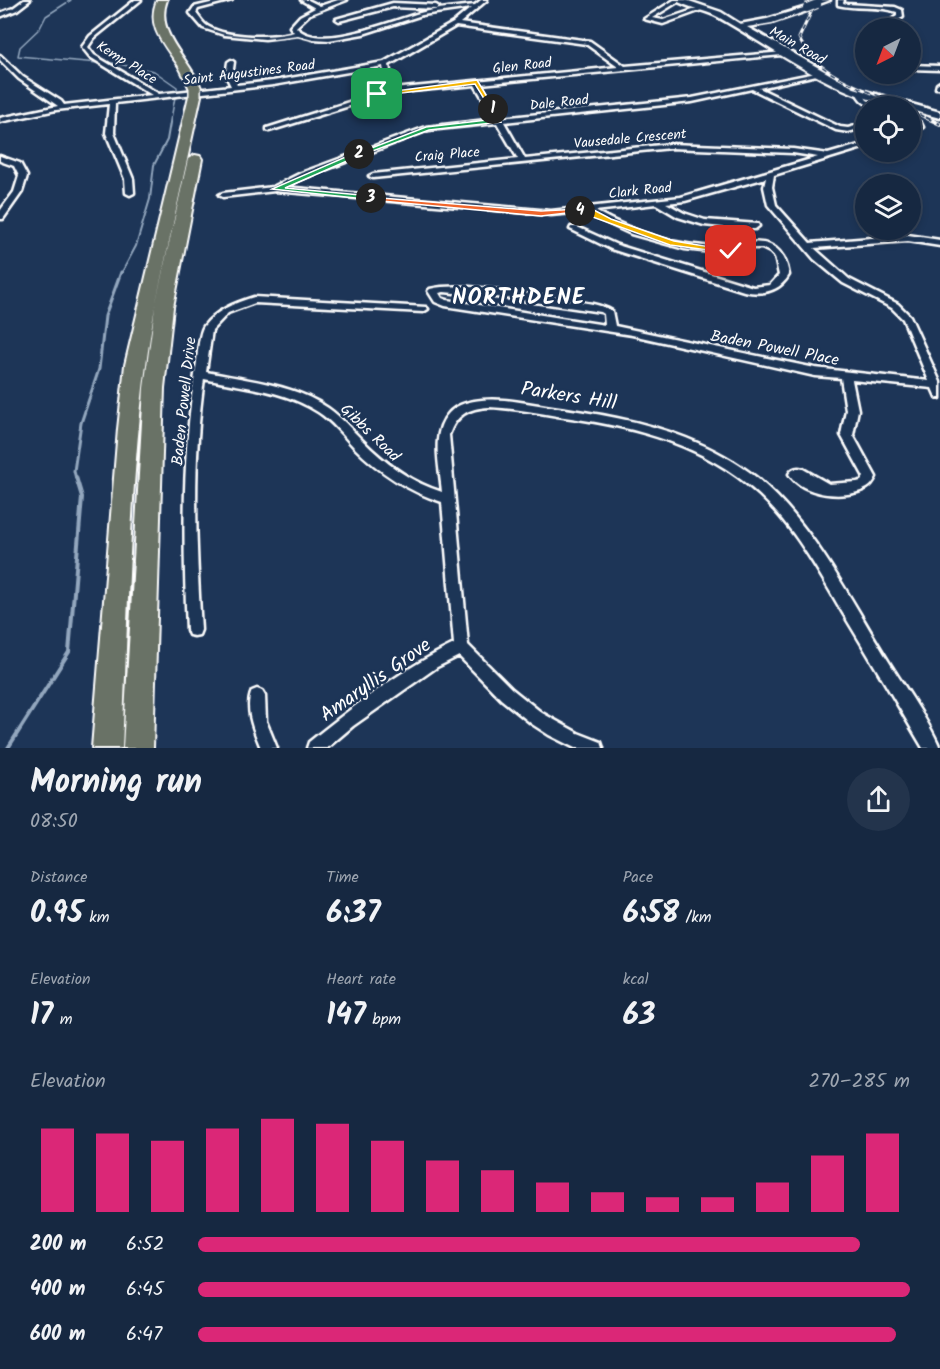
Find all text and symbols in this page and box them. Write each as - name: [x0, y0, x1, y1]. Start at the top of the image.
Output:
- north arrow: [855, 18, 921, 84]
- map controls: [855, 18, 921, 240]
- street label: Main Road: [765, 21, 831, 71]
- street label: Kemp Place: [92, 35, 162, 91]
- street label: Glen Road: [491, 52, 554, 80]
- street label: Saint Augustines Road: [182, 54, 317, 92]
- pin: [351, 68, 402, 119]
- icon: arrive: [360, 77, 393, 110]
- street label: Dale Road: [529, 89, 591, 117]
- pin: 1: [478, 94, 508, 124]
- text: 1: [491, 96, 495, 121]
- button: locate: [855, 96, 921, 162]
- street label: Vausedale Crescent: [573, 123, 688, 155]
- pin: 2: [344, 139, 374, 169]
- text: 2: [354, 141, 364, 166]
- street label: Craig Place: [414, 141, 481, 169]
- button: layers: [855, 174, 921, 240]
- street label: Clark Road: [607, 177, 674, 205]
- pin: 3: [356, 183, 386, 213]
- text: 3: [367, 185, 375, 210]
- pin: 4: [565, 196, 595, 226]
- text: 4: [576, 198, 584, 223]
- pin: [705, 225, 756, 276]
- icon: check: [714, 234, 747, 267]
- district label: NORTHDENE: [452, 281, 586, 316]
- street label: Baden Powell Place: [708, 324, 841, 373]
- street label: Baden Powell Drive: [165, 336, 204, 467]
- street label: Parkers Hill: [519, 374, 619, 420]
- street label: Gibbs Road: [334, 398, 407, 469]
- street label: Amaryllis Grove: [314, 630, 439, 731]
- text: Morning run: [30, 757, 202, 810]
- button: share: [847, 768, 910, 831]
- text: 08:50: [30, 806, 78, 838]
- text: Distance: [30, 865, 88, 890]
- text: Time: [326, 865, 359, 890]
- text: Pace: [623, 865, 653, 890]
- text: 0.95: [30, 890, 83, 938]
- text: 6:37: [326, 890, 381, 938]
- text: 6:58: [623, 890, 679, 938]
- text: km: [83, 905, 110, 930]
- text: /km: [679, 905, 712, 930]
- text: Elevation: [30, 967, 91, 992]
- text: Heart rate: [326, 967, 396, 992]
- text: kcal: [623, 967, 649, 992]
- text: 17: [30, 992, 53, 1040]
- text: 147: [326, 992, 366, 1040]
- text: 63: [623, 992, 655, 1040]
- text: m: [53, 1007, 72, 1032]
- text: bpm: [366, 1007, 401, 1032]
- text: Elevation: [30, 1066, 106, 1098]
- text: 270–285 m: [809, 1066, 910, 1098]
- text: 200 m: [30, 1229, 86, 1261]
- text: 6:52: [126, 1229, 164, 1261]
- text: 400 m: [30, 1274, 86, 1306]
- text: 6:45: [126, 1274, 164, 1306]
- text: 600 m: [30, 1319, 85, 1351]
- text: 6:47: [126, 1319, 162, 1351]

